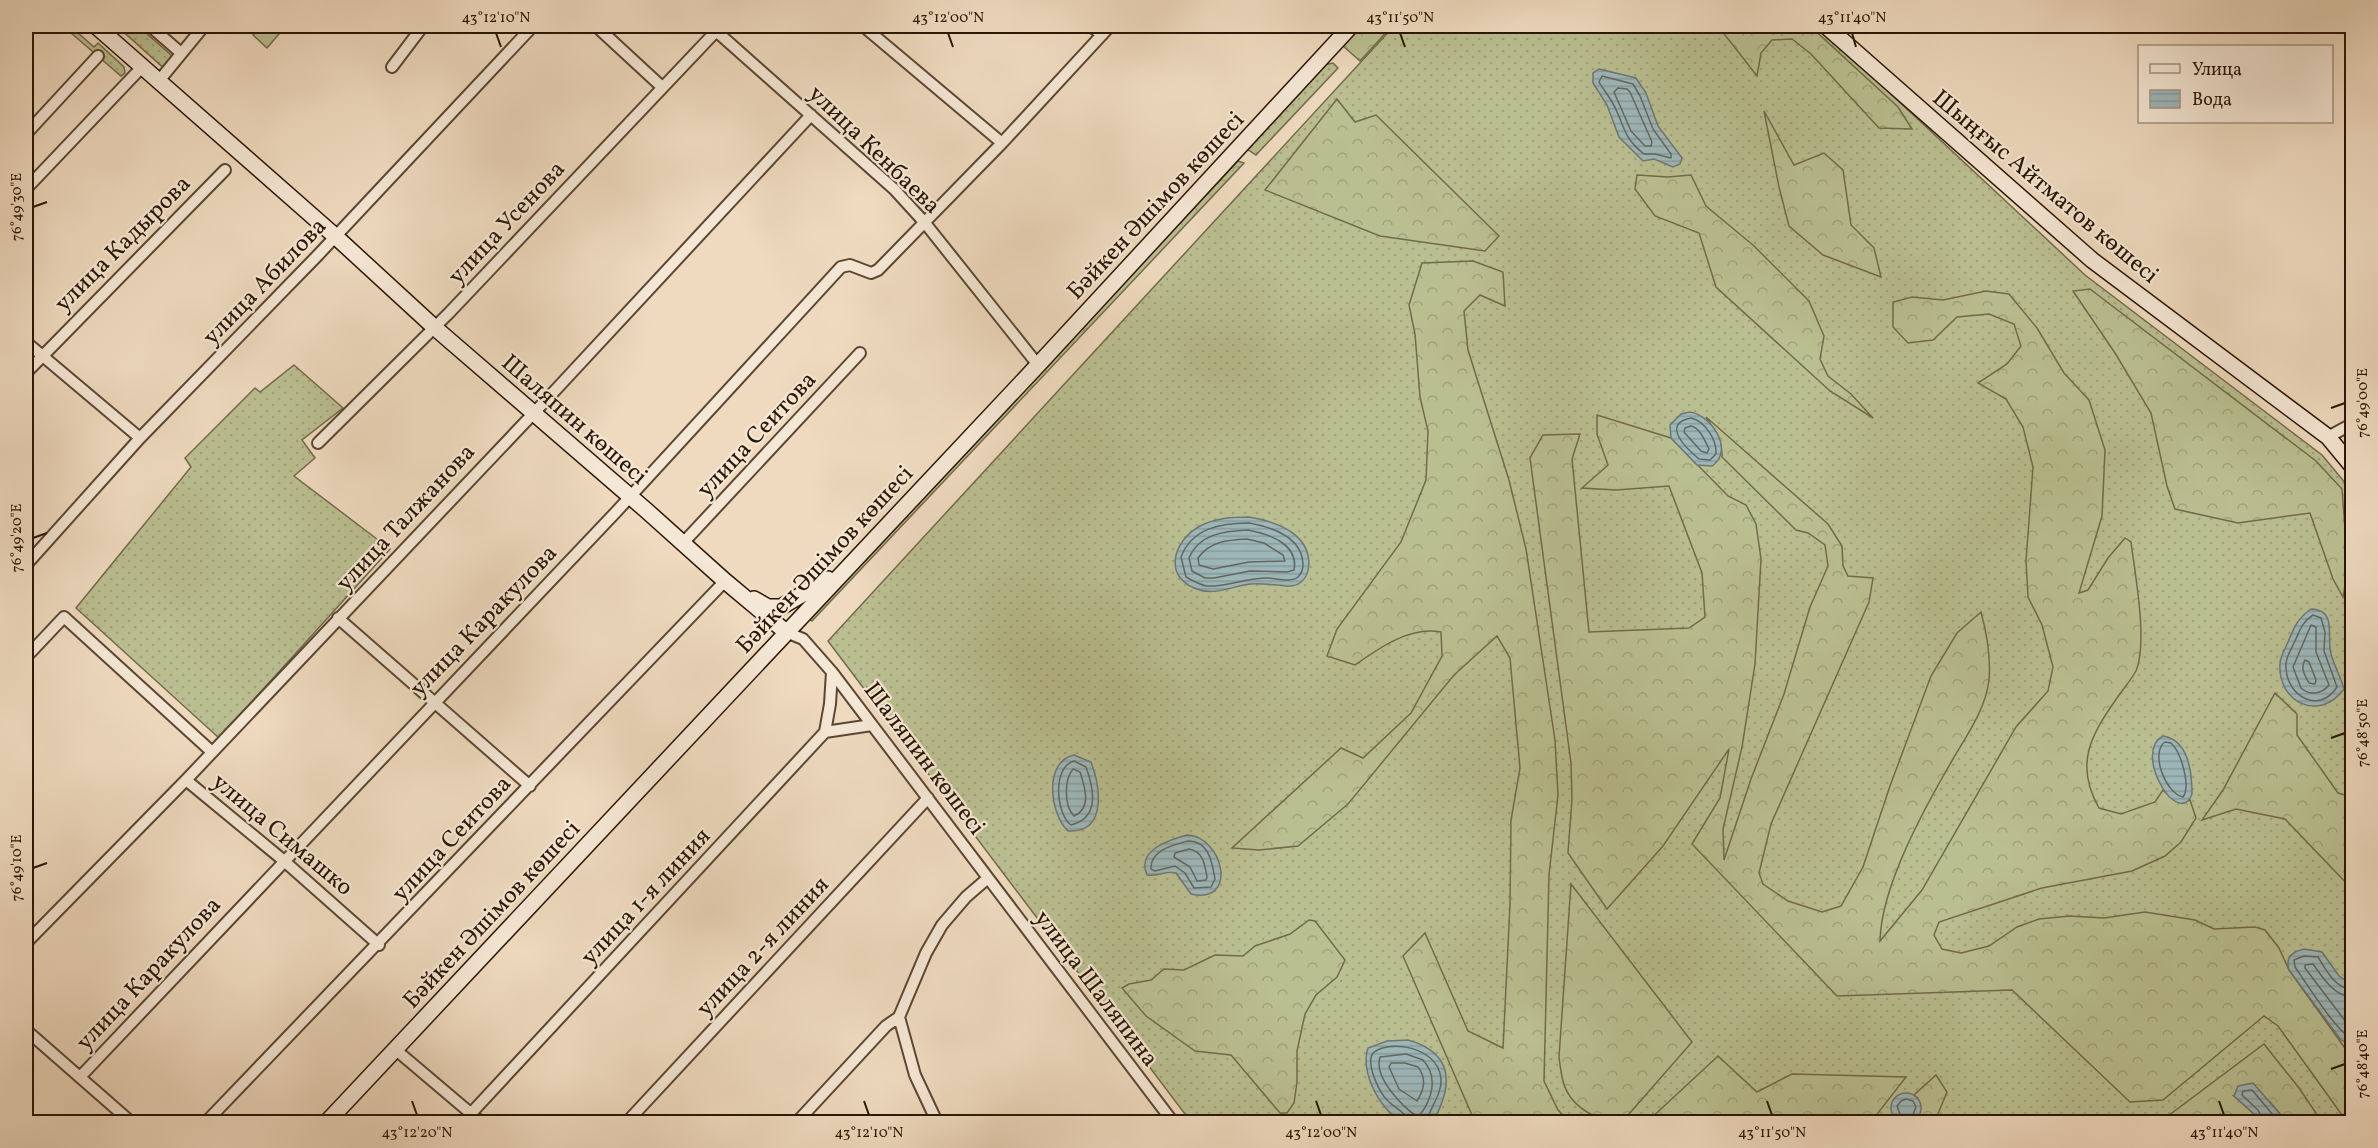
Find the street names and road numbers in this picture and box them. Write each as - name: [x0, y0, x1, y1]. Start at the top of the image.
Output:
- street label: улица Кенбаева: [800, 78, 948, 223]
- street label: Шыңғыс Айтматов көшесі: [1924, 82, 2165, 293]
- street label: Бәйкен Әшімов көшесі: [1060, 104, 1253, 308]
- street label: улица Усенова: [441, 154, 574, 293]
- street label: улица Кадырова: [47, 168, 199, 320]
- street label: улица Абилова: [196, 211, 335, 354]
- street label: Шаляпин көшесі: [493, 347, 654, 494]
- street label: улица Сеитова: [690, 365, 825, 506]
- street label: улица Талжанова: [329, 437, 484, 600]
- street label: Бәйкен Әшімов көшесі: [729, 458, 922, 662]
- street label: улица Каракулова: [403, 538, 566, 705]
- street label: Шаляпин көшесі: [854, 675, 992, 843]
- street label: улица Симашко: [204, 766, 360, 905]
- street label: улица Сеитова: [385, 769, 520, 910]
- street label: Бәйкен Әшімов көшесі: [396, 813, 589, 1017]
- street label: улица 1-я линия: [574, 821, 719, 974]
- street label: улица 2-я линия: [689, 869, 838, 1025]
- street label: улица Каракулова: [69, 890, 230, 1059]
- street label: улица Шаляпина: [1025, 904, 1166, 1075]

